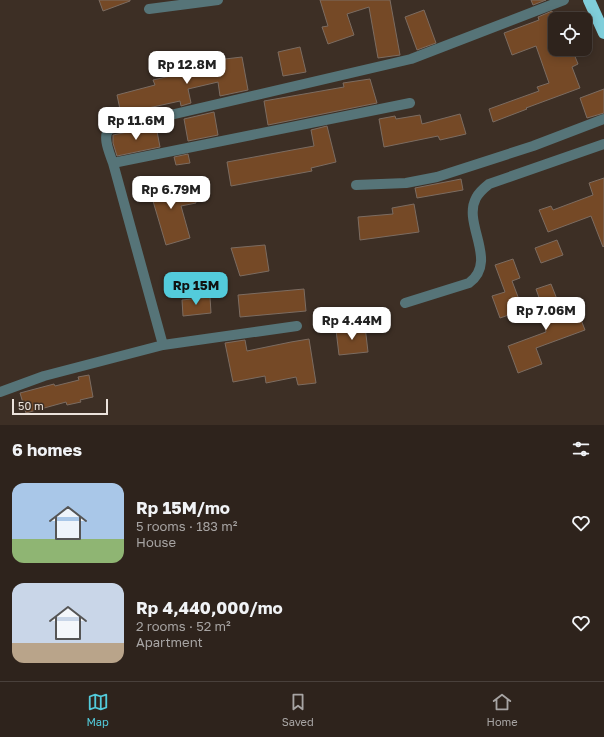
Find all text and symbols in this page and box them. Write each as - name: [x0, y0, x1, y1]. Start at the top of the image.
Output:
- map controls: [548, 12, 592, 56]
- button: locate: [548, 12, 592, 56]
- pin: Rp 12.8M: [146, 51, 228, 85]
- text: Rp 12.8M: [158, 56, 216, 72]
- pin: Rp 11.6M: [95, 107, 177, 141]
- text: Rp 11.6M: [107, 112, 165, 128]
- pin: Rp 6.79M: [130, 176, 212, 210]
- text: Rp 6.79M: [141, 181, 201, 197]
- pin: Rp 15M: [163, 272, 229, 306]
- text: Rp 15M: [173, 277, 219, 293]
- pin: Rp 7.06M: [505, 297, 587, 331]
- text: Rp 7.06M: [516, 302, 576, 318]
- pin: Rp 4.44M: [311, 307, 393, 341]
- text: Rp 4.44M: [322, 312, 382, 328]
- scale bar: [12, 397, 108, 416]
- text: 50 m: [18, 399, 44, 412]
- icon: filters: [570, 438, 592, 460]
- text: 6 homes: [12, 439, 82, 460]
- text: Rp 15M/mo: [136, 497, 230, 518]
- icon: home: [44, 499, 92, 547]
- icon: heart: [570, 512, 592, 534]
- text: 5 rooms · 183 m²: [136, 518, 237, 534]
- text: House: [136, 534, 176, 550]
- text: Rp 4,440,000/mo: [136, 597, 283, 618]
- icon: home: [44, 599, 92, 647]
- icon: heart: [570, 612, 592, 634]
- text: 2 rooms · 52 m²: [136, 618, 231, 634]
- text: Apartment: [136, 634, 203, 650]
- tab: Map: [86, 691, 109, 728]
- tab: Saved: [282, 691, 314, 728]
- tab: Home: [487, 691, 518, 728]

